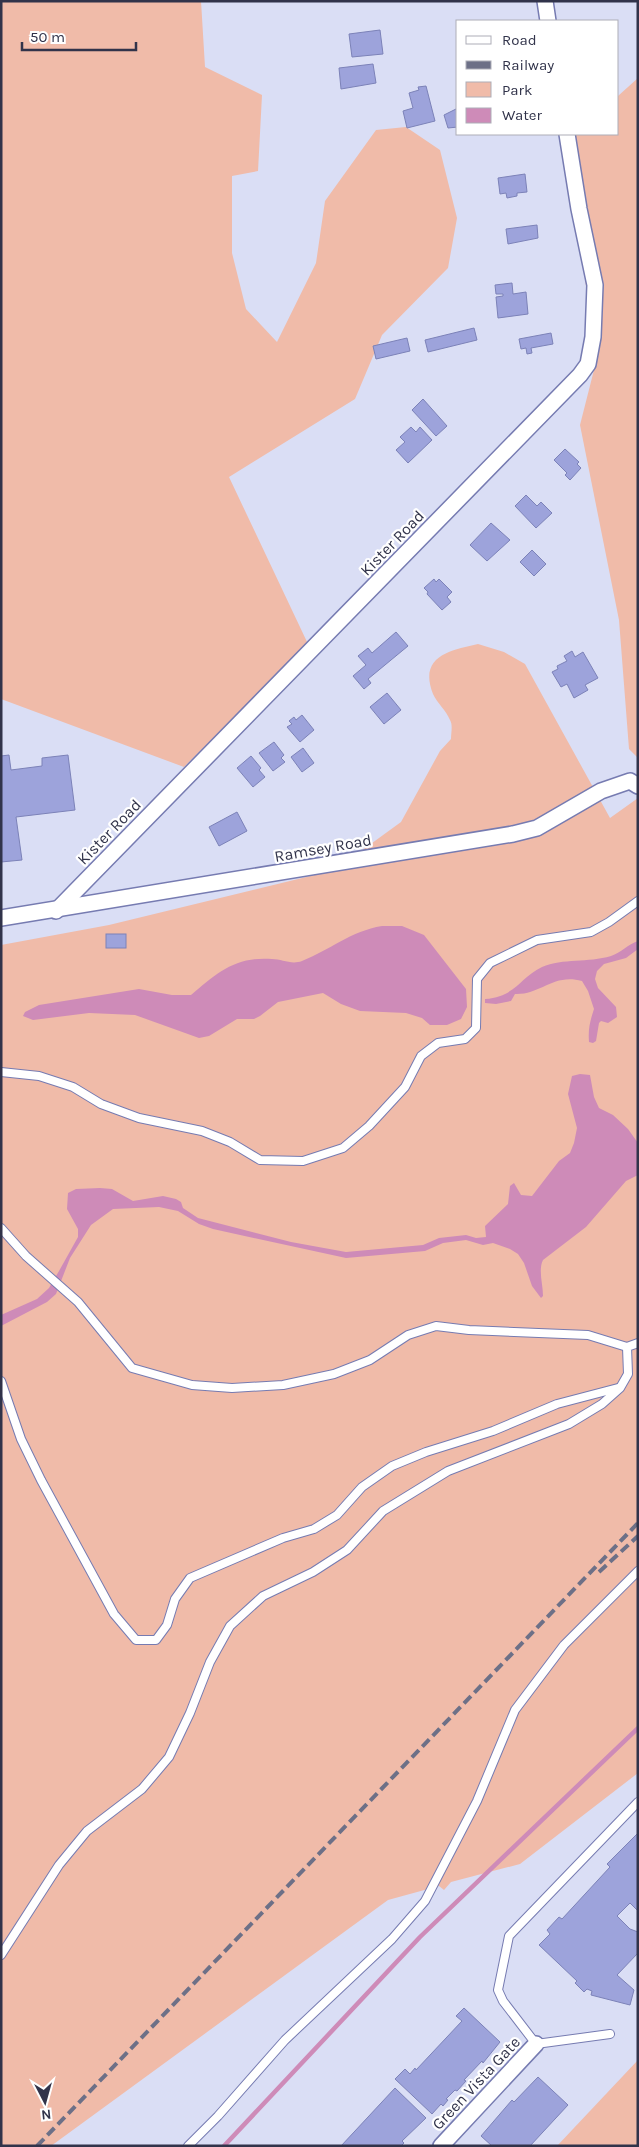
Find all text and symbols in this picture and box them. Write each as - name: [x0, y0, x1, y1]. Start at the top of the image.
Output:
- scale bar: [22, 20, 136, 52]
- legend: [456, 20, 619, 135]
- text: 50 m: [30, 28, 65, 46]
- text: Road: [502, 31, 537, 49]
- text: Railway: [502, 56, 554, 74]
- text: Park: [502, 81, 532, 99]
- text: Water: [502, 106, 543, 124]
- street label: Kister Road: [356, 506, 428, 580]
- street label: Kister Road: [73, 795, 145, 869]
- street label: Ramsey Road: [273, 830, 373, 866]
- street label: Green Vista Gate: [428, 2033, 524, 2133]
- north arrow: [20, 2077, 70, 2127]
- text: N: [40, 2105, 52, 2123]

